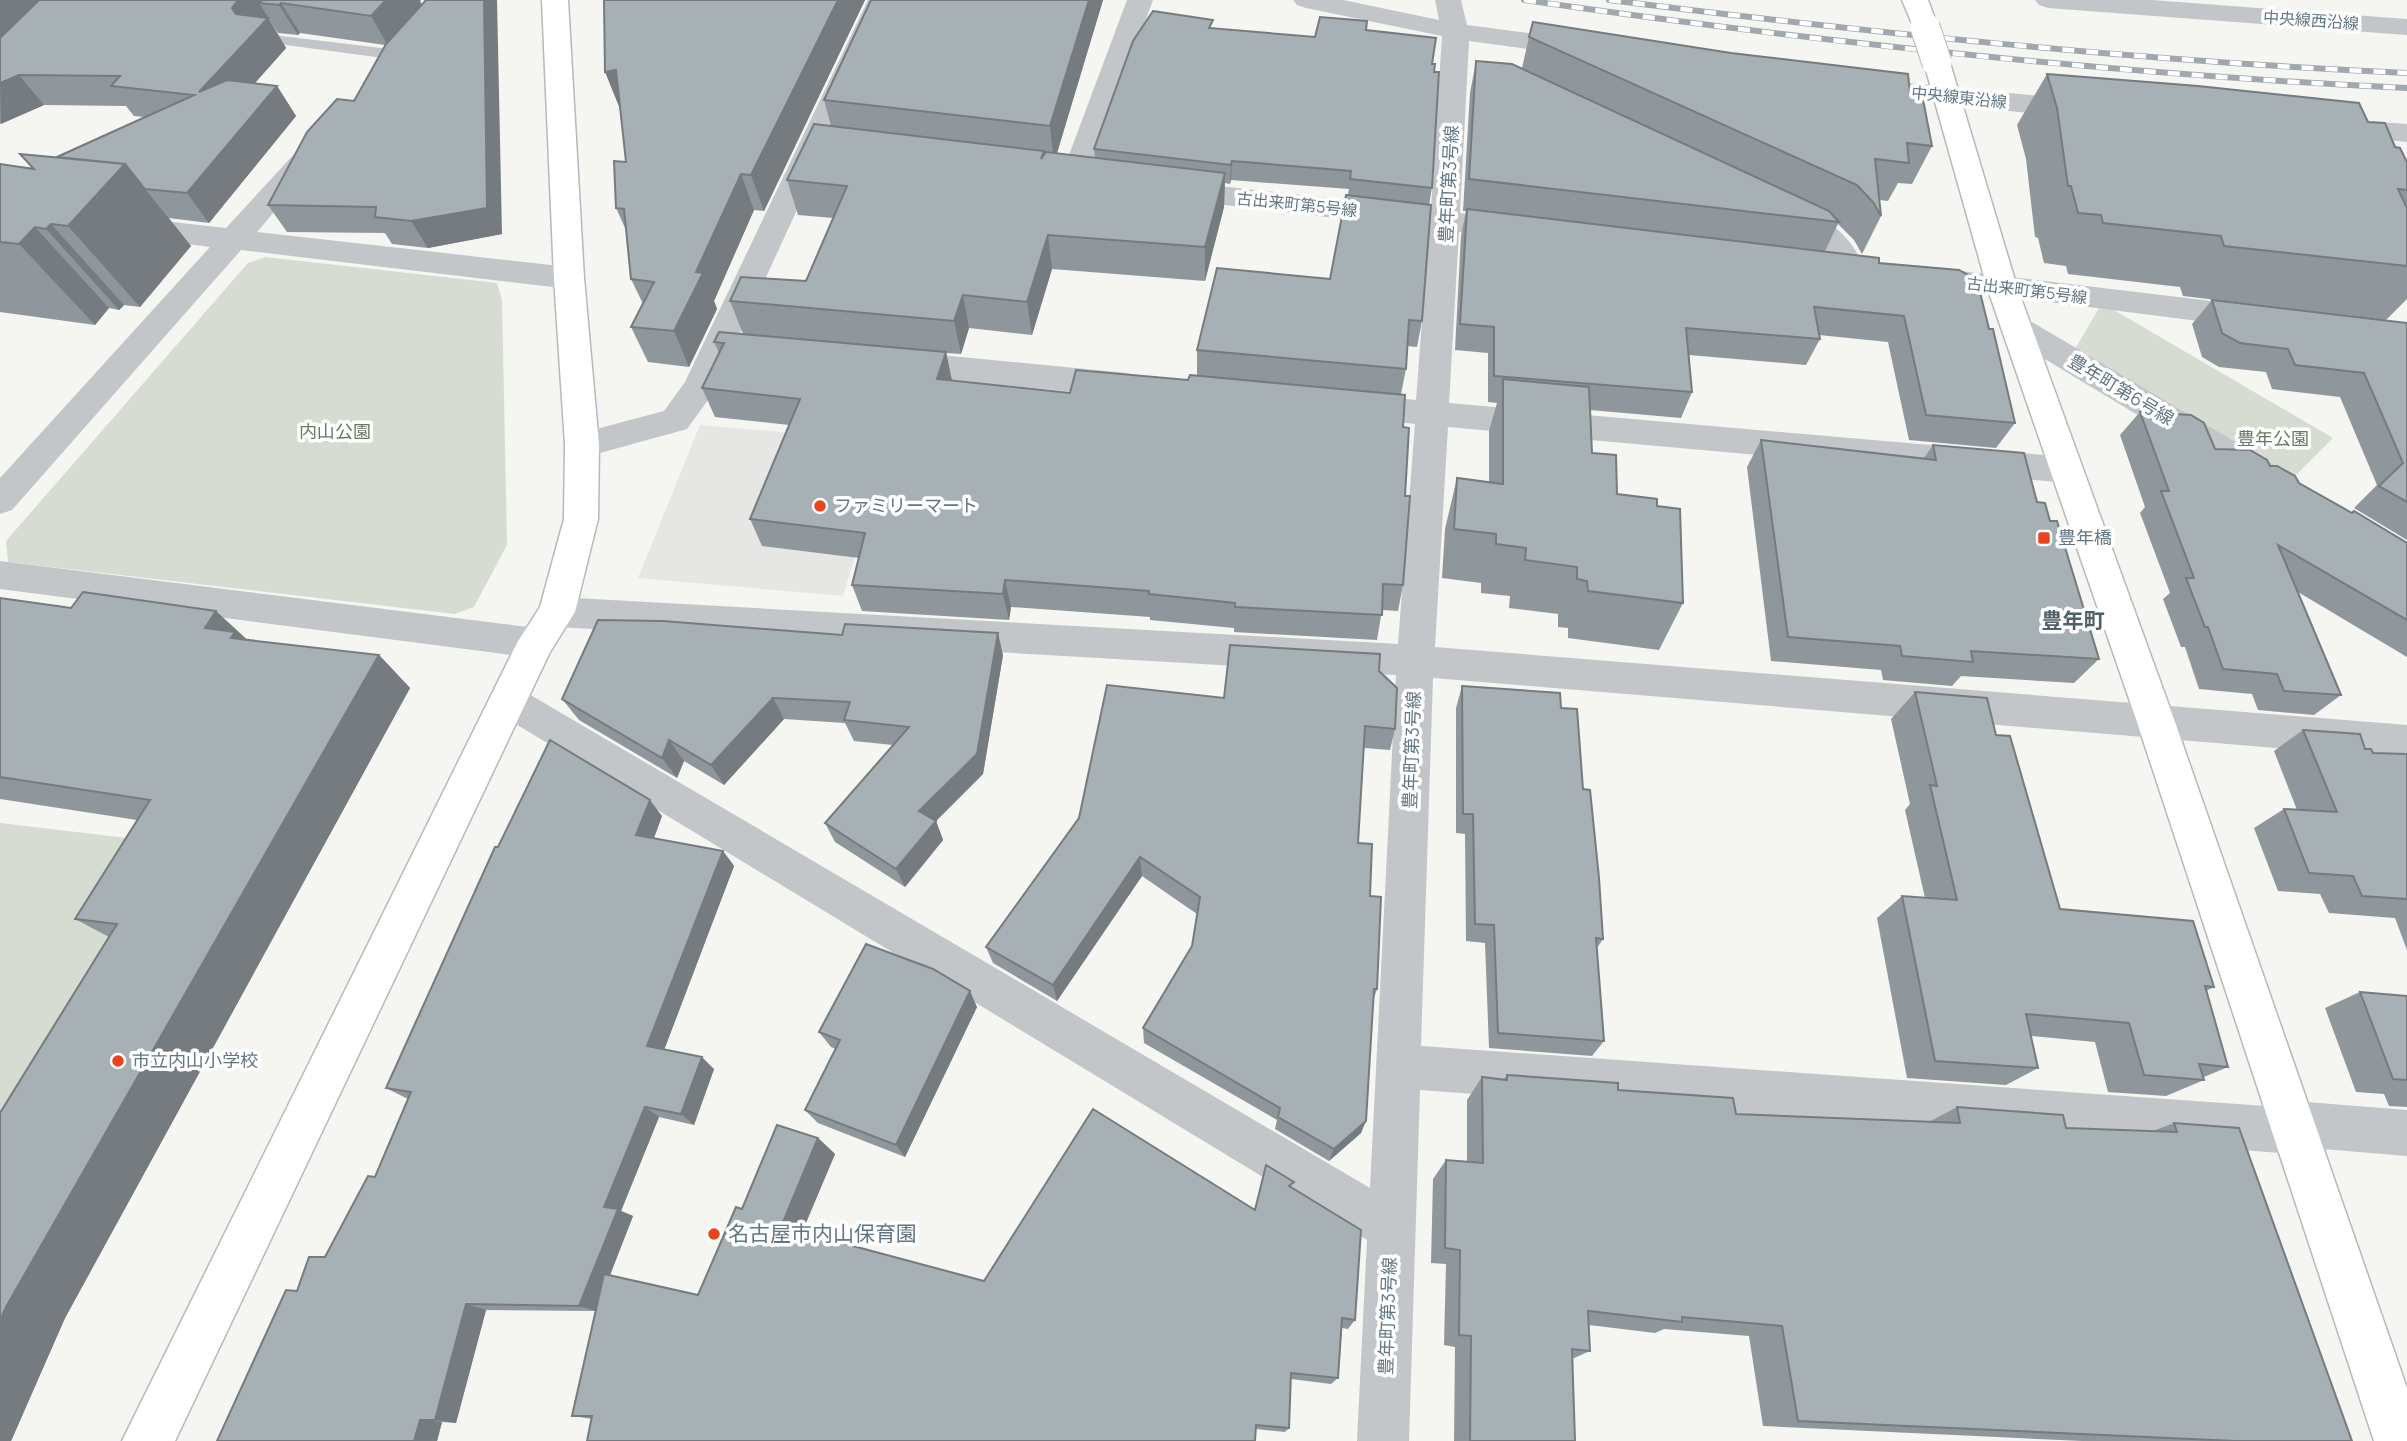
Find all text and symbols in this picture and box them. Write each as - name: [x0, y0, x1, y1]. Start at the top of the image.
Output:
- street label: 中央線西沿線: [2262, 6, 2360, 34]
- street label: 中央線東沿線: [1910, 81, 2008, 113]
- street label: 豊年町第3号線: [1433, 124, 1463, 243]
- street label: 古出来町第5号線: [1236, 187, 1358, 221]
- street label: 古出来町第5号線: [1965, 272, 2089, 308]
- street label: 豊年町第6号線: [2064, 348, 2179, 430]
- park label: 内山公園: [299, 419, 371, 443]
- park label: 豊年公園: [2237, 426, 2309, 450]
- place label: ファミリーマート: [834, 493, 978, 517]
- marker: ファミリーマート: [812, 498, 828, 514]
- place label: 豊年橋: [2058, 525, 2112, 549]
- marker: 豊年橋: [2036, 530, 2052, 546]
- district label: 豊年町: [2042, 606, 2105, 634]
- street label: 豊年町第3号線: [1397, 691, 1425, 809]
- place label: 市立内山小学校: [132, 1048, 258, 1072]
- marker: 市立内山小学校: [110, 1053, 126, 1069]
- place label: 名古屋市内山保育園: [728, 1219, 917, 1247]
- marker: 名古屋市内山保育園: [706, 1226, 722, 1242]
- street label: 豊年町第3号線: [1373, 1257, 1401, 1375]

